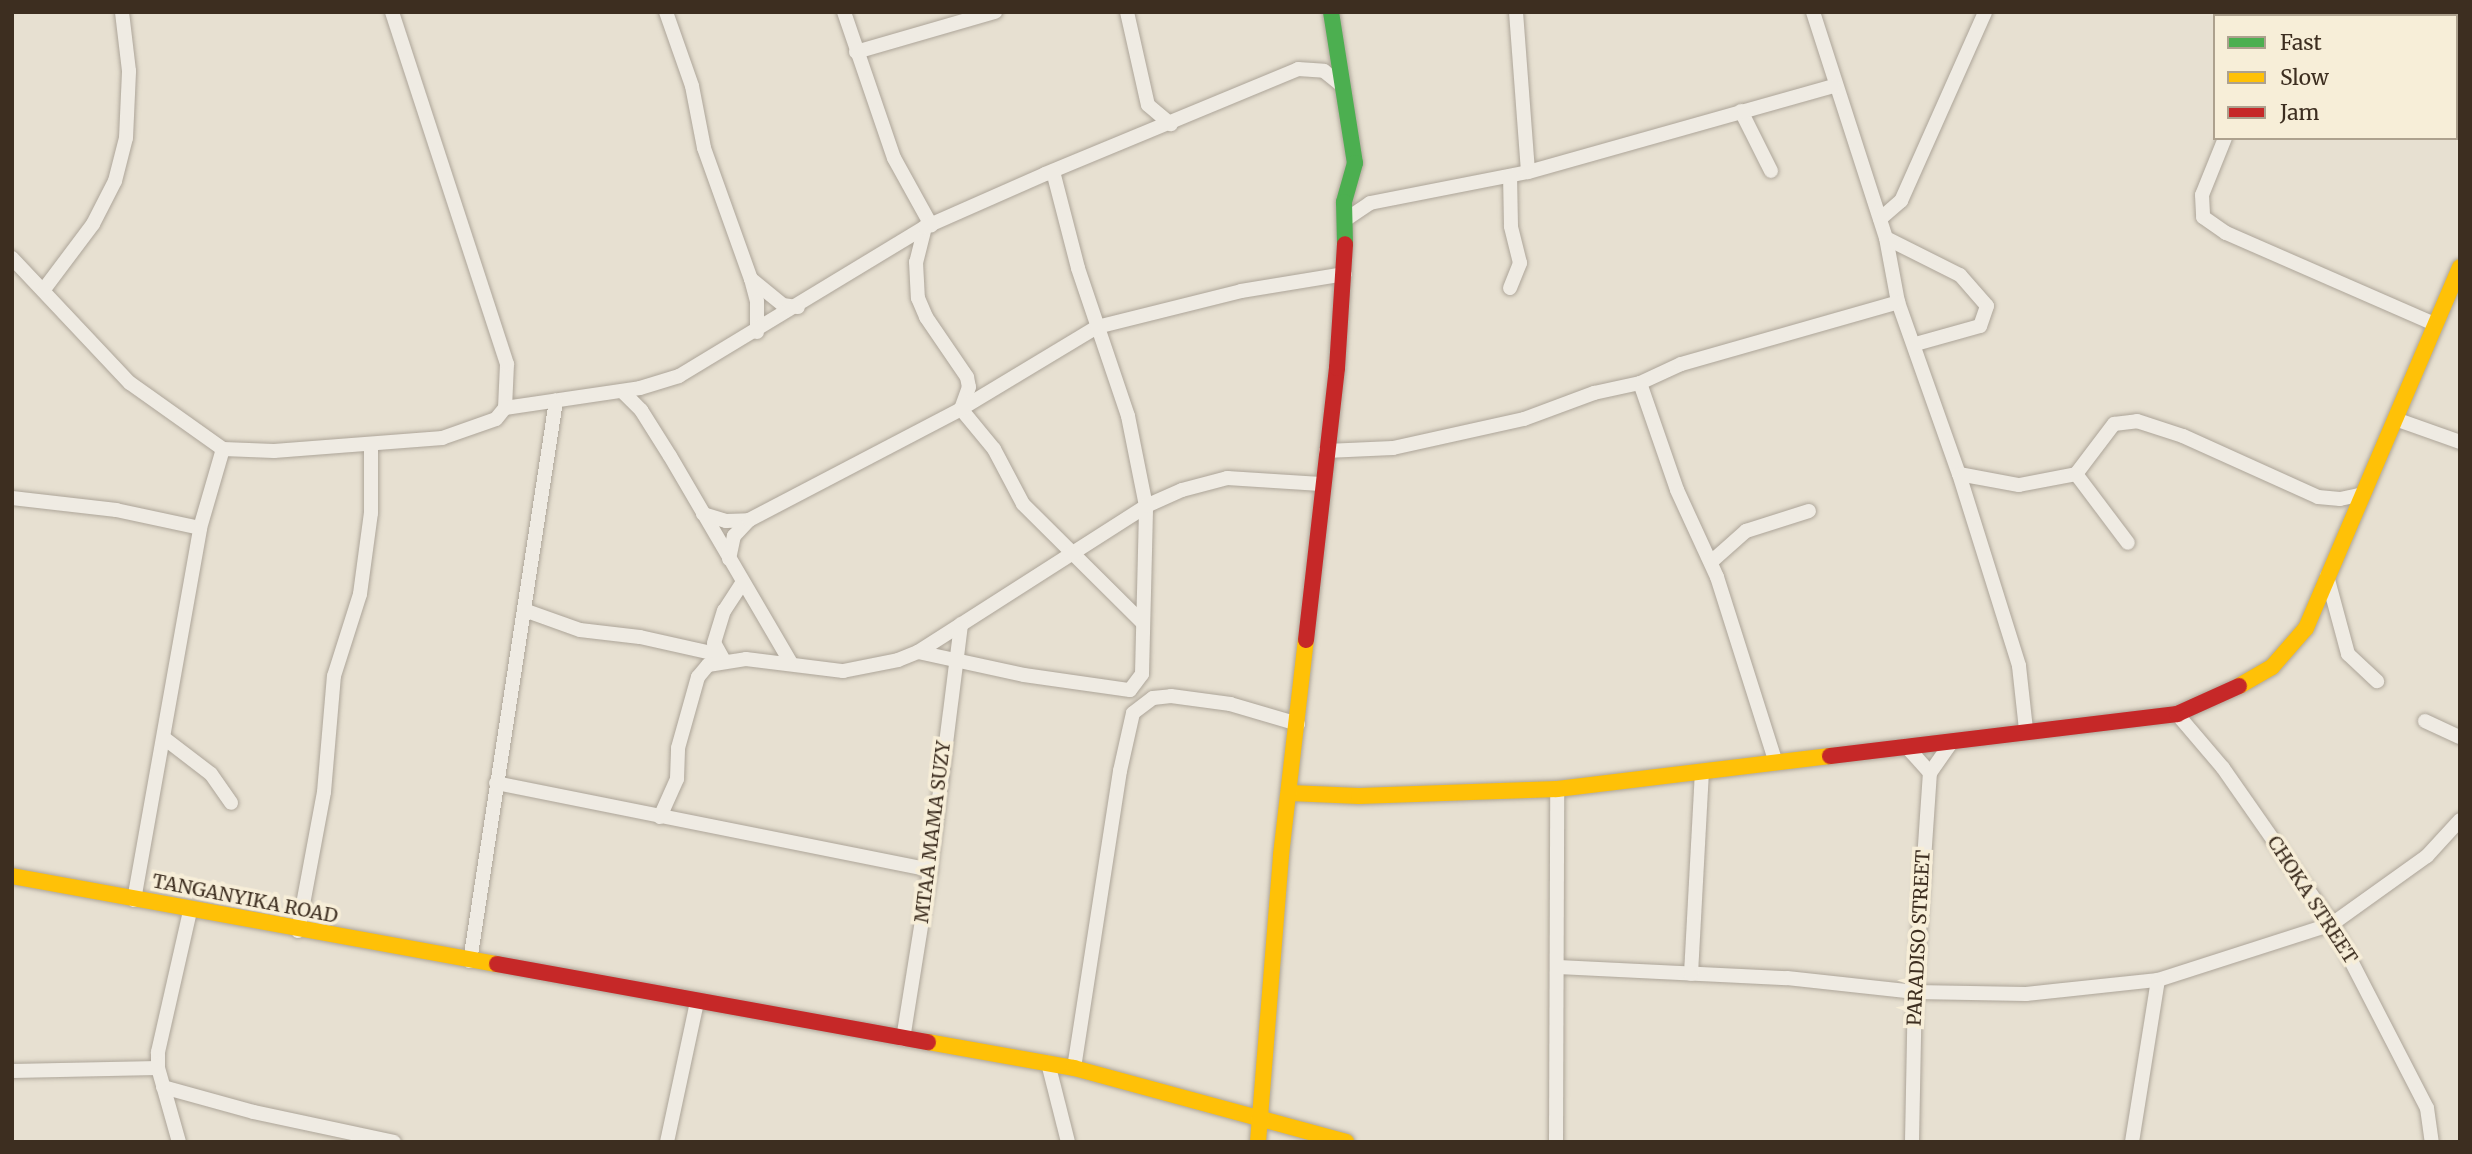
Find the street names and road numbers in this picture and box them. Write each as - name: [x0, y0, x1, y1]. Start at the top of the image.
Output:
- street label: MTAA MAMA SUZY: [911, 740, 955, 924]
- street label: CHOKA STREET: [2262, 832, 2362, 968]
- street label: PARADISO STREET: [1903, 849, 1935, 1027]
- street label: TANGANYIKA ROAD: [150, 870, 340, 928]

